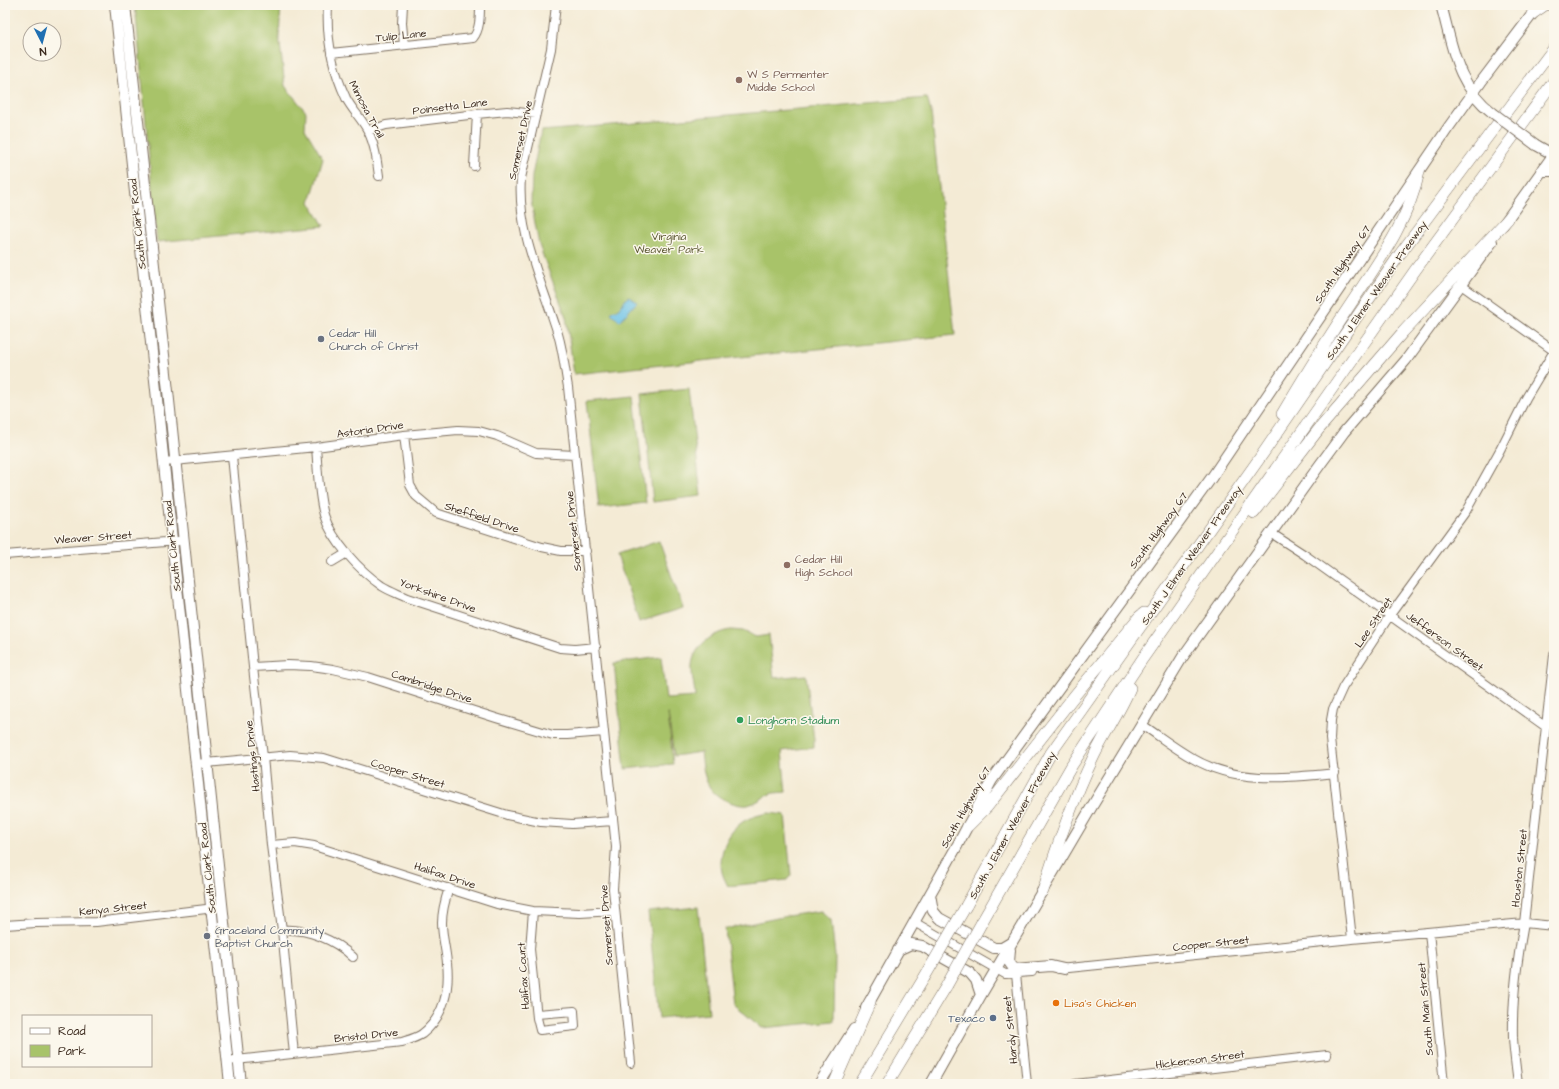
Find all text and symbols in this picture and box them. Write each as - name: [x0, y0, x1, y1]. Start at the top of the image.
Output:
- north arrow: [22, 22, 62, 62]
- street label: Tulip Lane: [375, 25, 427, 46]
- text: N: [39, 44, 47, 59]
- place label: W S Permenter Middle School: [747, 67, 829, 95]
- marker: W S Permenter Middle School: [734, 75, 744, 85]
- street label: Mimosa Trail: [345, 78, 388, 141]
- street label: Poinsetta Lane: [412, 94, 488, 119]
- street label: Somerset Drive: [505, 99, 536, 181]
- street label: South Clark Road: [125, 178, 150, 270]
- street label: South J Elmer Weaver Freeway: [1322, 218, 1431, 363]
- street label: South Highway 67: [1311, 222, 1375, 307]
- park label: Virginia Weaver Park: [634, 229, 704, 257]
- place label: Cedar Hill Church of Christ: [329, 326, 419, 354]
- marker: Cedar Hill Church of Christ: [316, 334, 326, 344]
- street label: Astoria Drive: [336, 417, 405, 442]
- street label: South J Elmer Weaver Freeway: [1137, 483, 1246, 628]
- street label: South Highway 67: [1126, 489, 1192, 572]
- street label: Somerset Drive: [562, 490, 585, 572]
- street label: Sheffield Drive: [443, 498, 521, 537]
- street label: South Clark Road: [160, 500, 185, 592]
- street label: Weaver Street: [54, 527, 133, 548]
- place label: Cedar Hill High School: [795, 552, 853, 581]
- marker: Cedar Hill High School: [782, 560, 792, 570]
- street label: Yorkshire Drive: [397, 575, 478, 616]
- street label: Lee Street: [1351, 594, 1396, 650]
- street label: Jefferson Street: [1403, 608, 1487, 675]
- street label: Cambridge Drive: [389, 666, 474, 708]
- place label: Longhorn Stadium: [748, 713, 840, 729]
- marker: Longhorn Stadium: [735, 715, 745, 725]
- street label: Hastings Drive: [241, 719, 265, 792]
- street label: South J Elmer Weaver Freeway: [965, 749, 1060, 902]
- street label: Cooper Street: [369, 755, 447, 792]
- street label: South Highway 67: [937, 764, 995, 851]
- street label: South Clark Road: [195, 822, 220, 914]
- street label: Houston Street: [1508, 828, 1531, 908]
- street label: Halifax Drive: [412, 858, 478, 892]
- street label: Somerset Drive: [596, 884, 617, 966]
- street label: Kenya Street: [78, 897, 148, 921]
- place label: Graceland Community Baptist Church: [215, 923, 324, 951]
- marker: Graceland Community Baptist Church: [202, 931, 212, 941]
- street label: Cooper Street: [1172, 932, 1250, 955]
- street label: Halifax Court: [514, 941, 533, 1010]
- street label: South Main Street: [1414, 961, 1437, 1056]
- street label: Hardy Street: [999, 995, 1023, 1065]
- place label: Lisa's Chicken: [1064, 996, 1137, 1011]
- marker: Lisa's Chicken: [1051, 998, 1061, 1008]
- place label: Texaco: [948, 1011, 986, 1026]
- marker: Texaco: [988, 1013, 998, 1023]
- legend: [22, 1015, 152, 1067]
- text: Road: [58, 1023, 86, 1040]
- street label: Bristol Drive: [333, 1025, 399, 1046]
- text: Park: [58, 1043, 86, 1060]
- street label: Hickerson Street: [1155, 1047, 1246, 1072]

